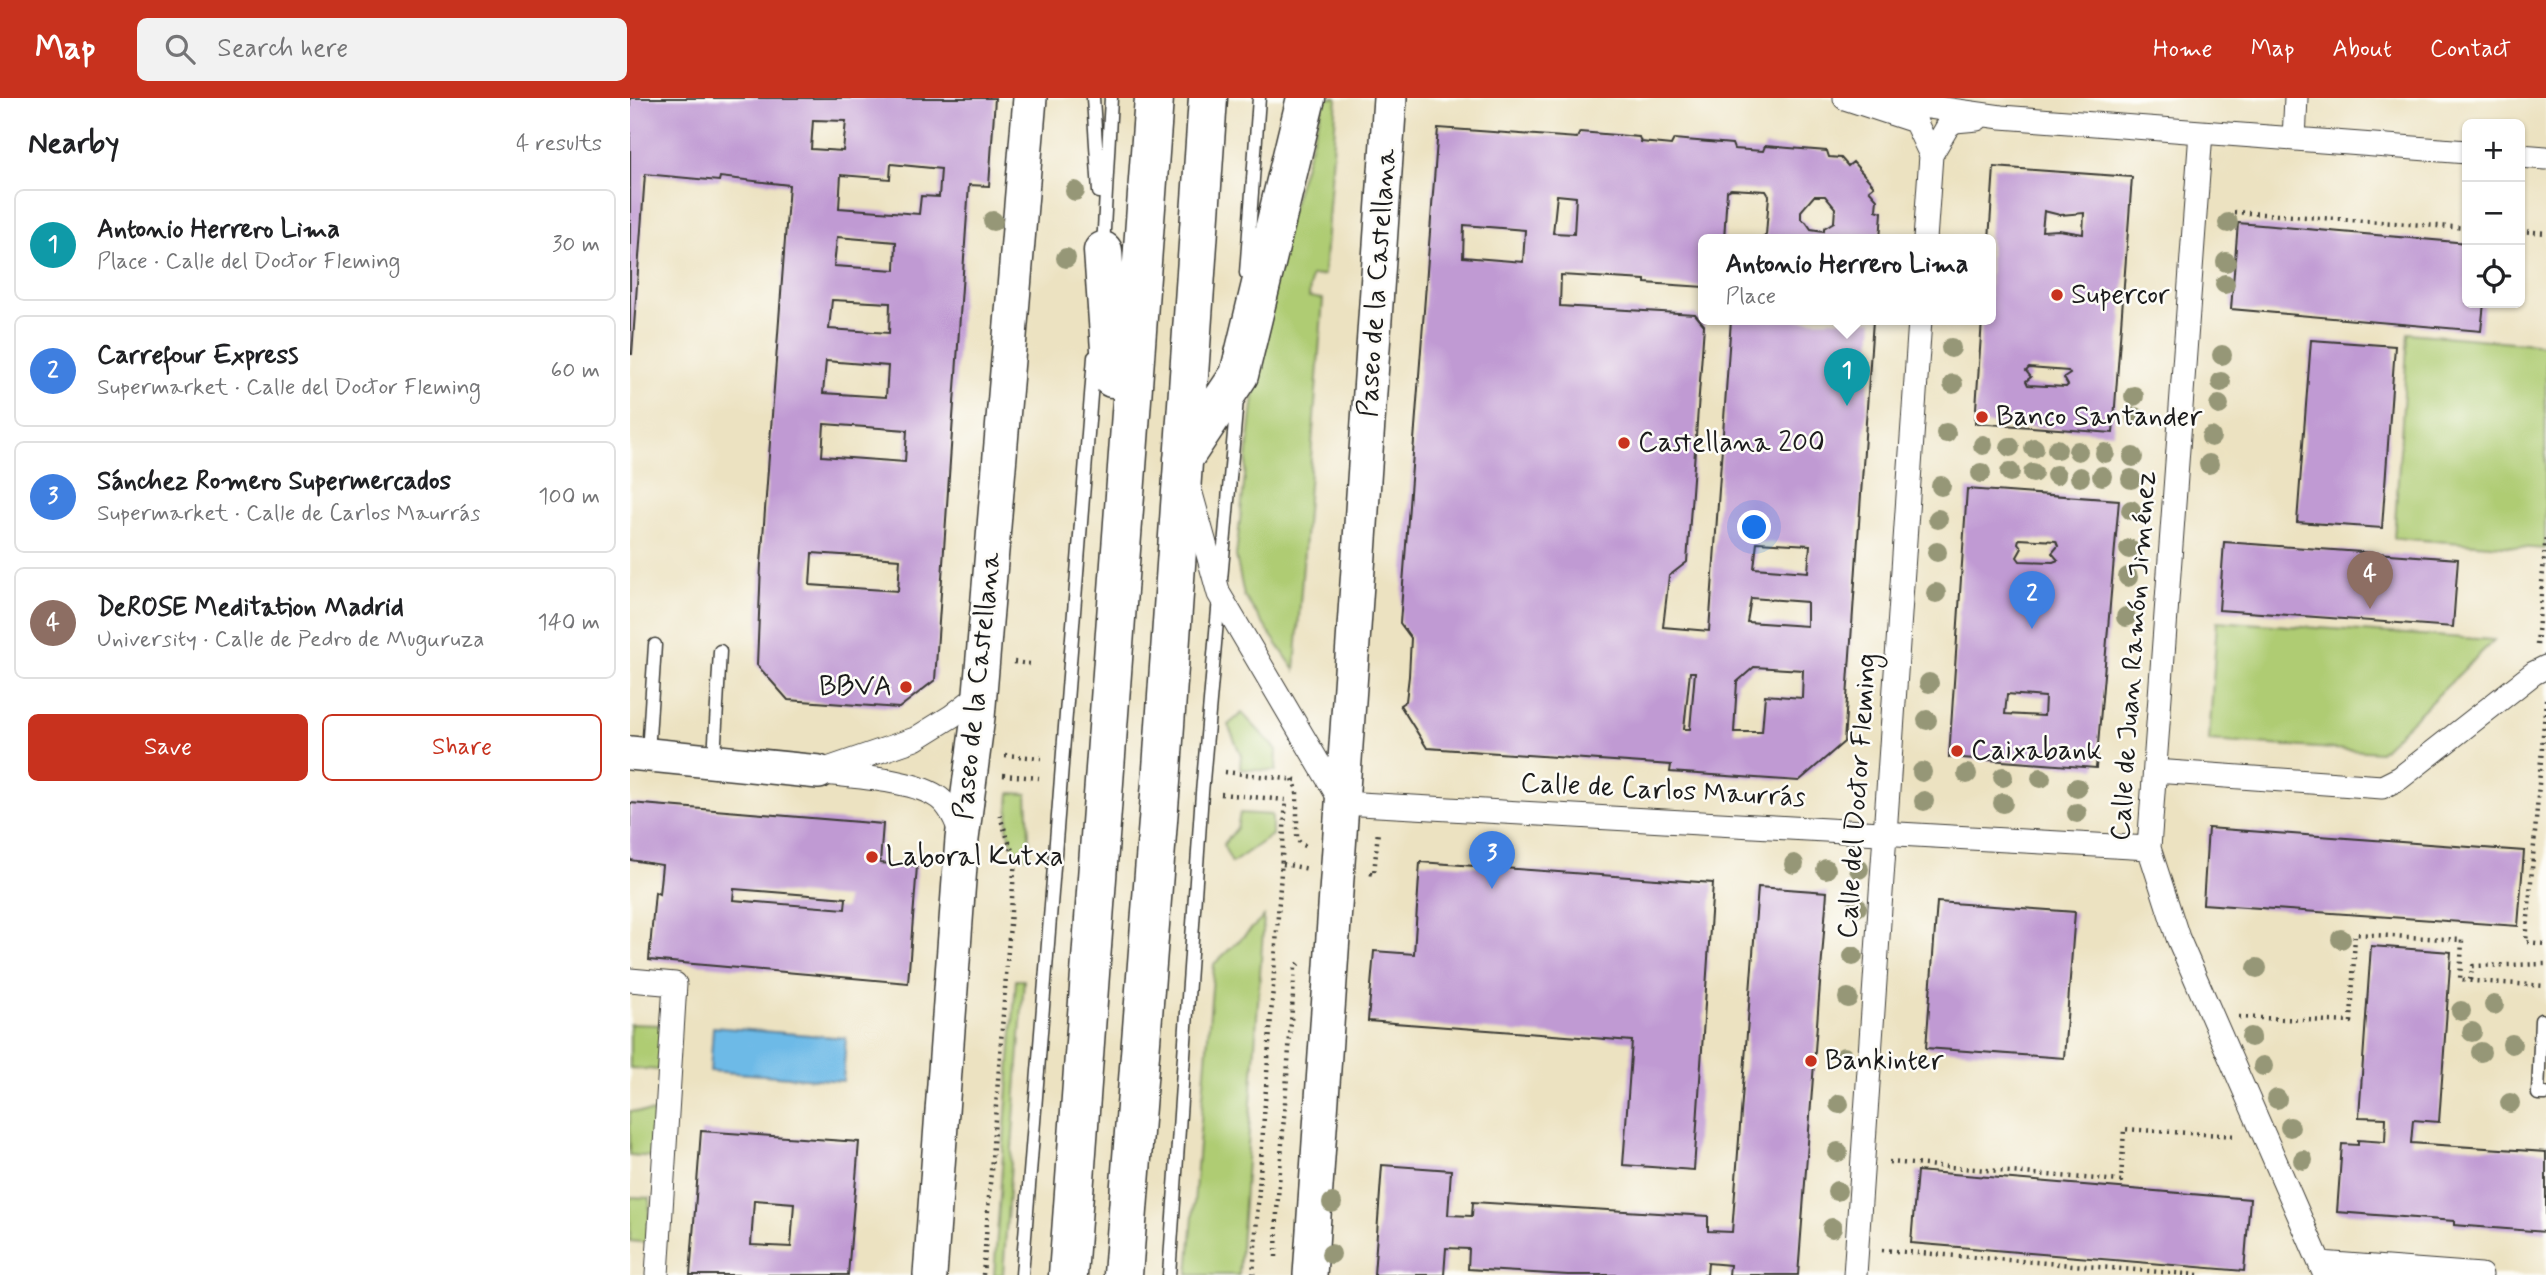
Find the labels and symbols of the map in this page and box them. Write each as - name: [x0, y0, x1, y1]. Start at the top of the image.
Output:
- street label: Paseo de la Castellana: [1350, 147, 1406, 419]
- place label: Supercor: [2071, 277, 2170, 314]
- marker: Supercor: [2049, 287, 2065, 303]
- pin: 1: [1824, 348, 1870, 406]
- place label: Banco Santander: [1996, 399, 2203, 436]
- marker: Banco Santander: [1974, 409, 1990, 425]
- place label: Castellana 200: [1638, 425, 1825, 462]
- marker: Castellana 200: [1616, 435, 1632, 451]
- street label: Calle de Juan Ramón Jiménez: [2103, 470, 2165, 842]
- your location: [1737, 510, 1771, 544]
- street label: Paseo de la Castellana: [946, 550, 1010, 822]
- pin: 4: [2347, 551, 2393, 609]
- pin: 2: [2009, 571, 2055, 629]
- street label: Calle del Doctor Fleming: [1830, 652, 1888, 940]
- place label: BBVA: [819, 669, 892, 706]
- marker: BBVA: [898, 679, 914, 695]
- place label: Caixabank: [1971, 733, 2102, 770]
- marker: Caixabank: [1949, 743, 1965, 759]
- street label: Calle de Carlos Maurrás: [1520, 765, 1806, 817]
- pin: 3: [1469, 831, 1515, 889]
- place label: Laboral Kutxa: [886, 839, 1063, 876]
- marker: Laboral Kutxa: [864, 849, 880, 865]
- place label: Bankinter: [1825, 1043, 1945, 1080]
- marker: Bankinter: [1803, 1053, 1819, 1069]

